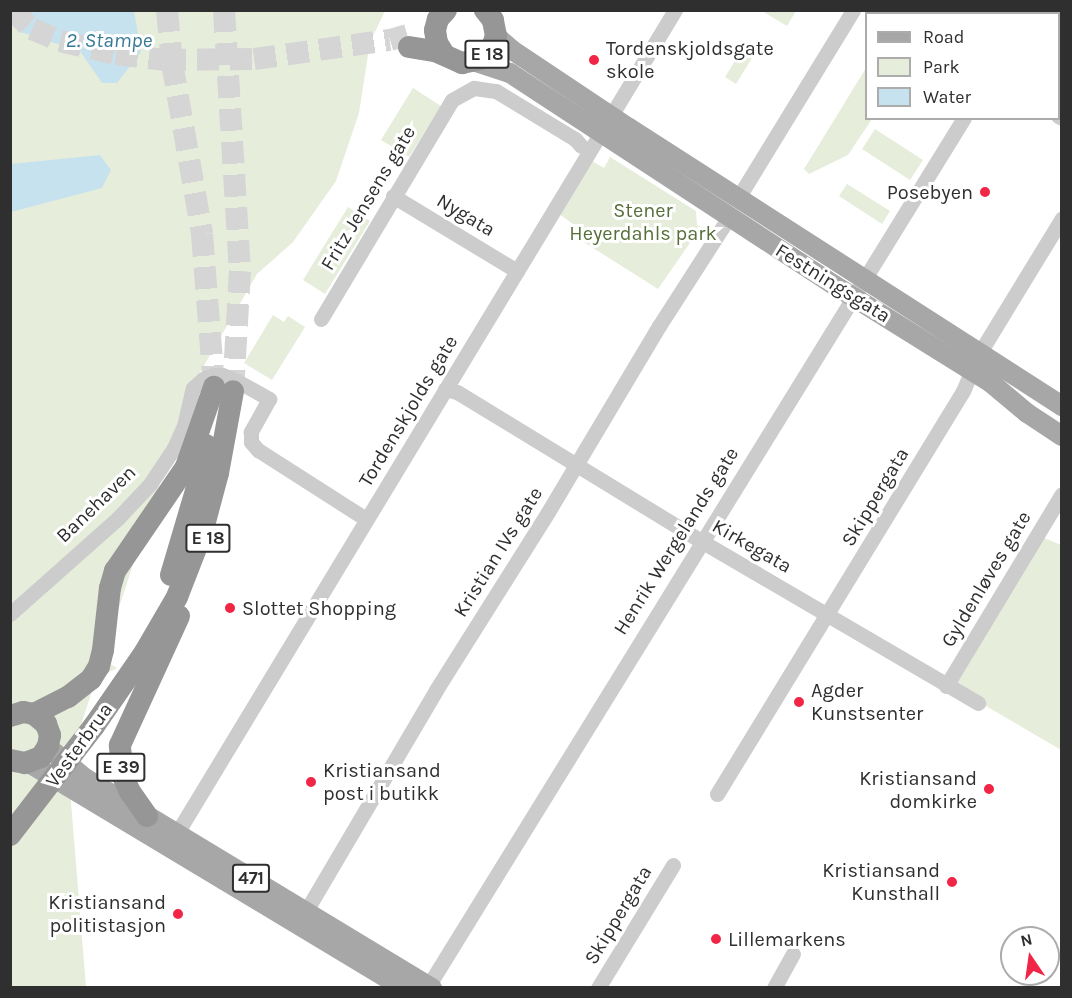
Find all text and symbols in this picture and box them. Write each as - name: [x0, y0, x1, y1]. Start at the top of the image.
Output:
- legend: [865, 12, 1060, 120]
- text: Road: [923, 26, 964, 48]
- water label: 2. Stampe: [66, 27, 152, 53]
- place label: Tordenskjoldsgate skole: [606, 36, 774, 83]
- road number: E 18: [463, 39, 511, 69]
- marker: Tordenskjoldsgate skole: [587, 53, 601, 67]
- text: Park: [923, 56, 960, 78]
- text: Water: [923, 86, 971, 108]
- street label: Fritz Jensens gate: [315, 122, 421, 274]
- place label: Posebyen: [887, 180, 973, 204]
- marker: Posebyen: [978, 185, 992, 199]
- street label: Nygata: [433, 188, 499, 242]
- park label: Stener Heyerdahls park: [569, 199, 717, 246]
- street label: Festningsgata: [771, 238, 895, 328]
- street label: Tordenskjolds gate: [353, 331, 463, 491]
- street label: Henrik Wergelands gate: [608, 443, 744, 639]
- street label: Skippergata: [836, 443, 914, 551]
- street label: Banehaven: [51, 460, 141, 548]
- street label: Kristian IVs gate: [448, 483, 548, 621]
- street label: Gyldenløves gate: [936, 507, 1036, 651]
- street label: Kirkegata: [708, 514, 796, 578]
- road number: E 18: [184, 523, 232, 553]
- place label: Slottet Shopping: [242, 596, 396, 620]
- marker: Slottet Shopping: [223, 601, 237, 615]
- place label: Agder Kunstsenter: [811, 678, 923, 725]
- marker: Agder Kunstsenter: [792, 695, 806, 709]
- street label: Vesterbrua: [40, 698, 118, 792]
- road number: E 39: [96, 752, 146, 782]
- place label: Kristiansand post i butikk: [323, 759, 441, 806]
- place label: Kristiansand domkirke: [859, 766, 977, 813]
- marker: Kristiansand post i butikk: [304, 775, 318, 789]
- marker: Kristiansand domkirke: [982, 782, 996, 796]
- place label: Kristiansand Kunsthall: [822, 858, 940, 905]
- street label: Skippergata: [579, 861, 657, 969]
- road number: 471: [232, 863, 270, 893]
- marker: Kristiansand Kunsthall: [945, 875, 959, 889]
- place label: Kristiansand politistasjon: [48, 891, 166, 938]
- marker: Kristiansand politistasjon: [171, 907, 185, 921]
- north arrow: [1000, 926, 1060, 986]
- place label: Lillemarkens: [728, 927, 846, 951]
- text: N: [1019, 929, 1034, 950]
- marker: Lillemarkens: [709, 932, 723, 946]

